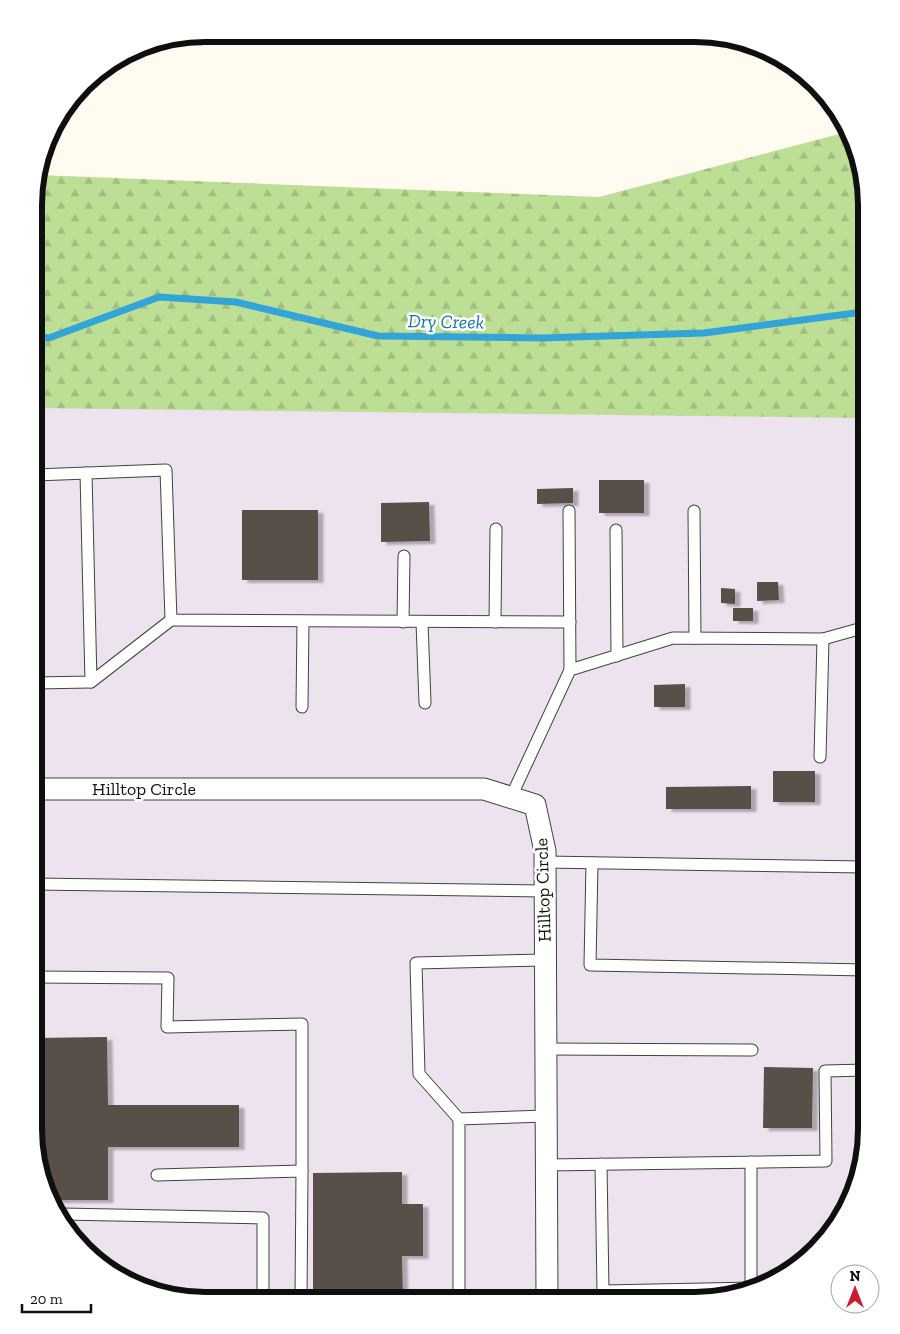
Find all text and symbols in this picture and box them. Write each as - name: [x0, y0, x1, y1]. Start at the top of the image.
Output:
- water label: Dry Creek: [408, 309, 484, 334]
- street label: Hilltop Circle: [92, 778, 196, 800]
- street label: Hilltop Circle: [530, 838, 556, 942]
- north arrow: [830, 1264, 880, 1314]
- text: N: [850, 1268, 861, 1285]
- scale bar: [22, 1282, 91, 1314]
- text: 20 m: [30, 1290, 63, 1308]

